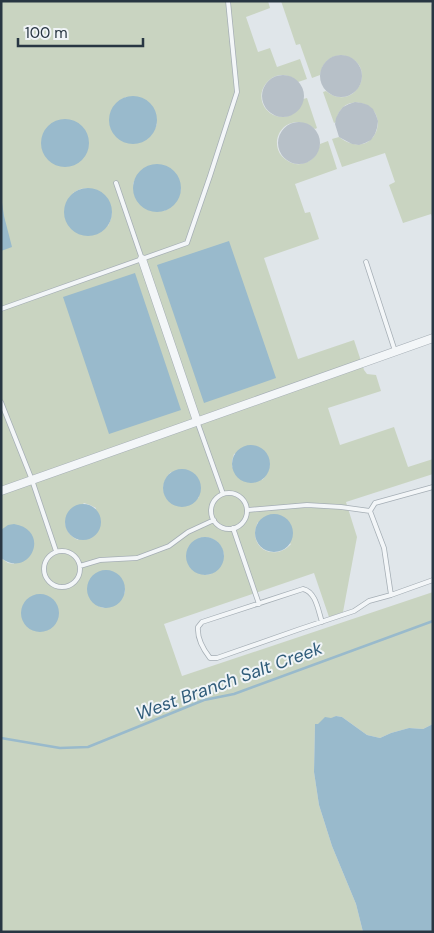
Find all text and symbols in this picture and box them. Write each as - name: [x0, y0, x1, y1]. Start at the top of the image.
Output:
- scale bar: [18, 15, 142, 47]
- text: 100 m: [25, 23, 68, 43]
- water label: West Branch Salt Creek: [132, 636, 326, 726]

